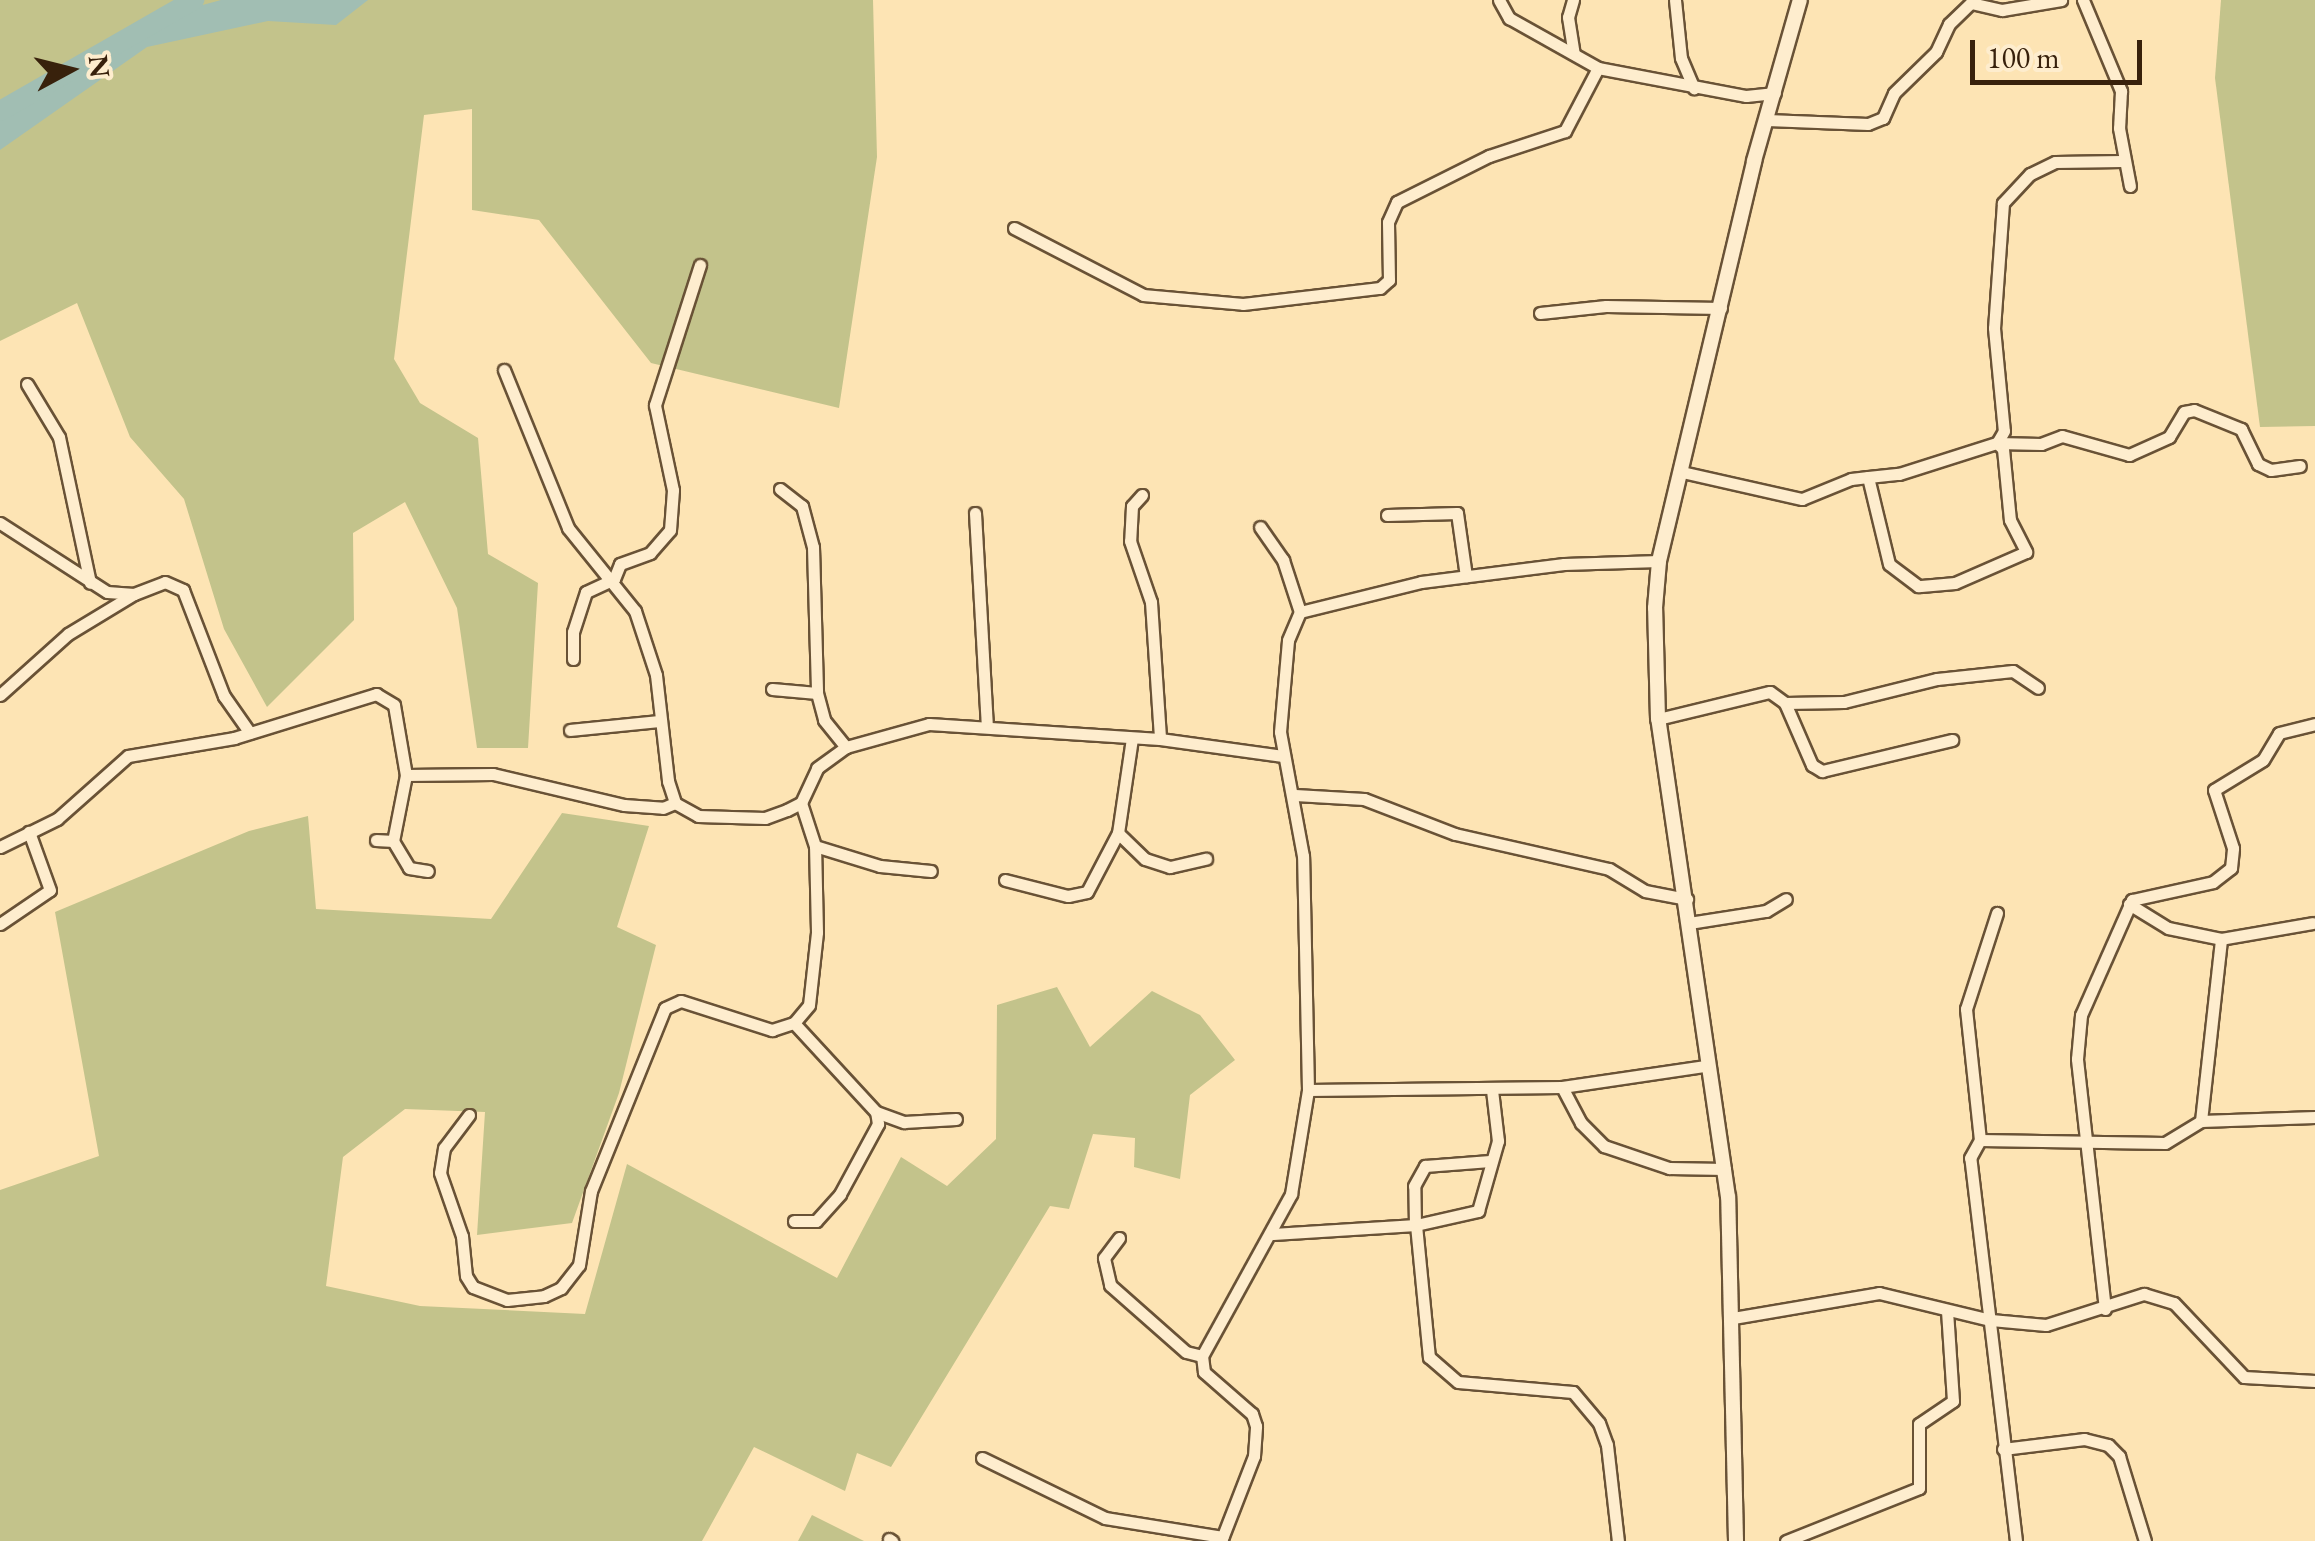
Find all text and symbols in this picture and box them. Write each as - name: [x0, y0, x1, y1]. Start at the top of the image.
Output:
- north arrow: [20, 20, 120, 120]
- scale bar: [1975, 20, 2148, 82]
- text: 100 m: [1987, 38, 2060, 77]
- text: N: [81, 53, 119, 80]

